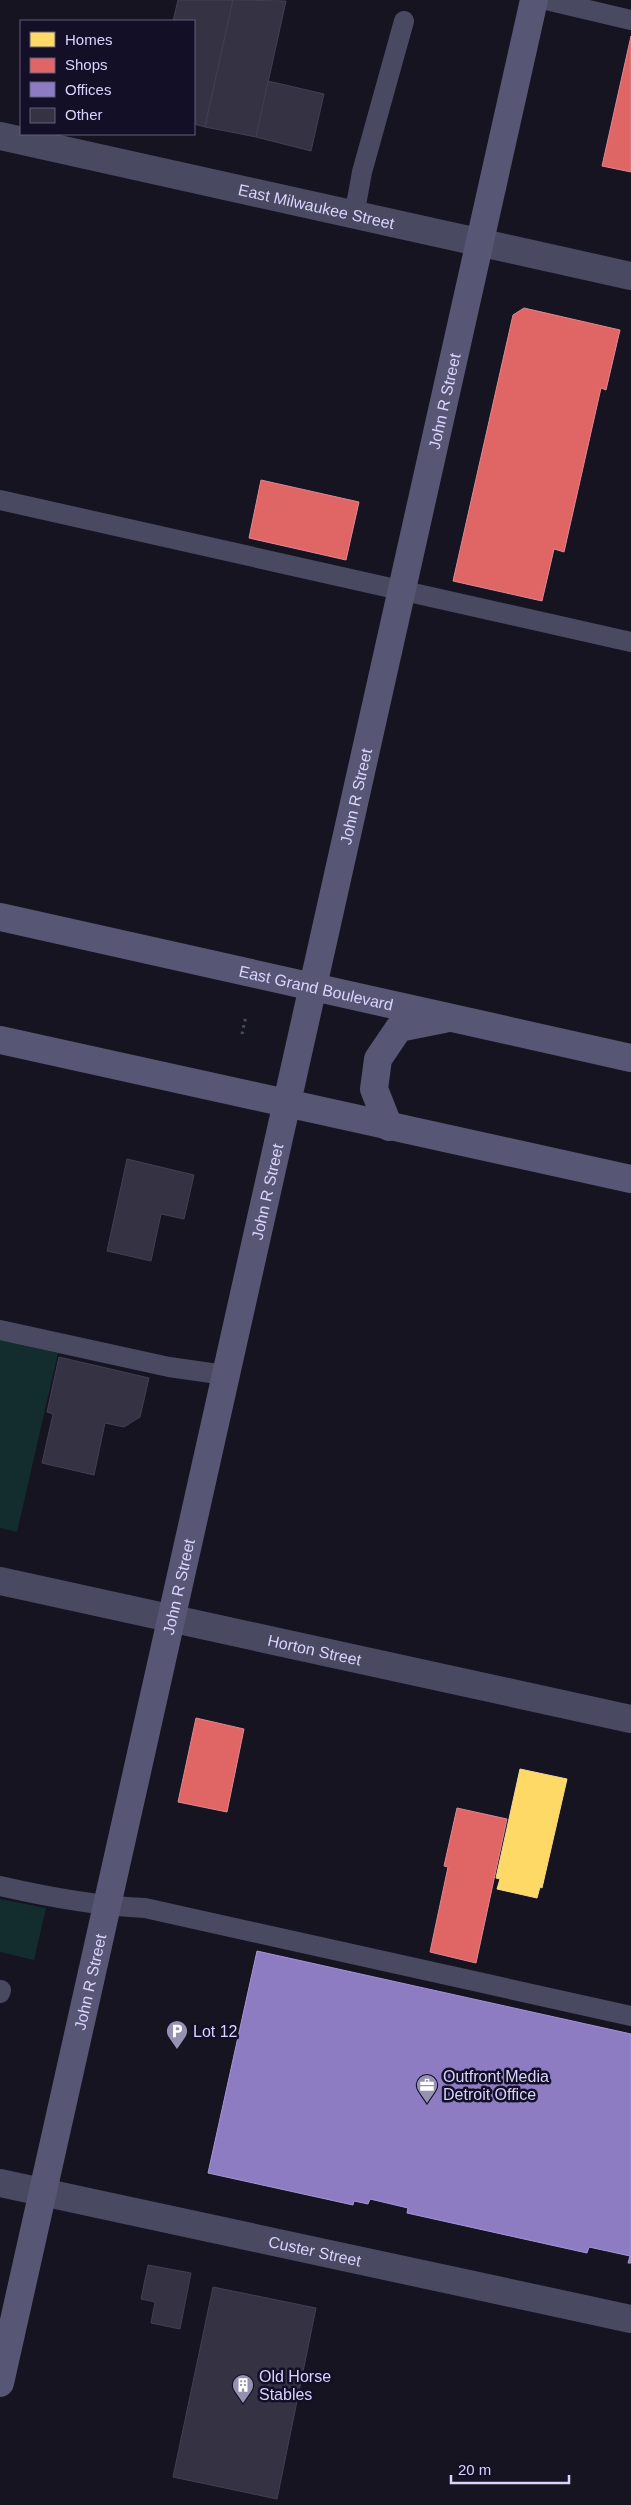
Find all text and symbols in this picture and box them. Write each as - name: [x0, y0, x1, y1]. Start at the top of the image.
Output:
- legend: [20, 20, 195, 135]
- text: Homes: [65, 31, 113, 48]
- text: Shops: [65, 56, 108, 73]
- text: Offices: [65, 81, 111, 98]
- text: Other: [65, 106, 103, 123]
- street label: East Milwaukee Street: [237, 181, 396, 232]
- street label: John R Street: [426, 351, 464, 451]
- street label: John R Street: [337, 746, 375, 846]
- street label: East Grand Boulevard: [237, 963, 395, 1014]
- street label: John R Street: [248, 1141, 287, 1241]
- street label: John R Street: [160, 1537, 198, 1636]
- street label: Horton Street: [266, 1632, 363, 1669]
- street label: John R Street: [71, 1932, 109, 2032]
- parking icon: Lot 12: [165, 2019, 189, 2050]
- place label: Lot 12: [193, 2023, 238, 2040]
- place label: Outfront Media Detroit Office: [443, 2068, 549, 2103]
- office icon: Outfront Media Detroit Office: [415, 2073, 439, 2104]
- street label: Custer Street: [267, 2233, 363, 2270]
- place label: Old Horse Stables: [259, 2368, 331, 2403]
- building icon: Old Horse Stables: [231, 2373, 255, 2404]
- scale bar: [451, 2452, 568, 2484]
- text: 20 m: [458, 2461, 491, 2478]

